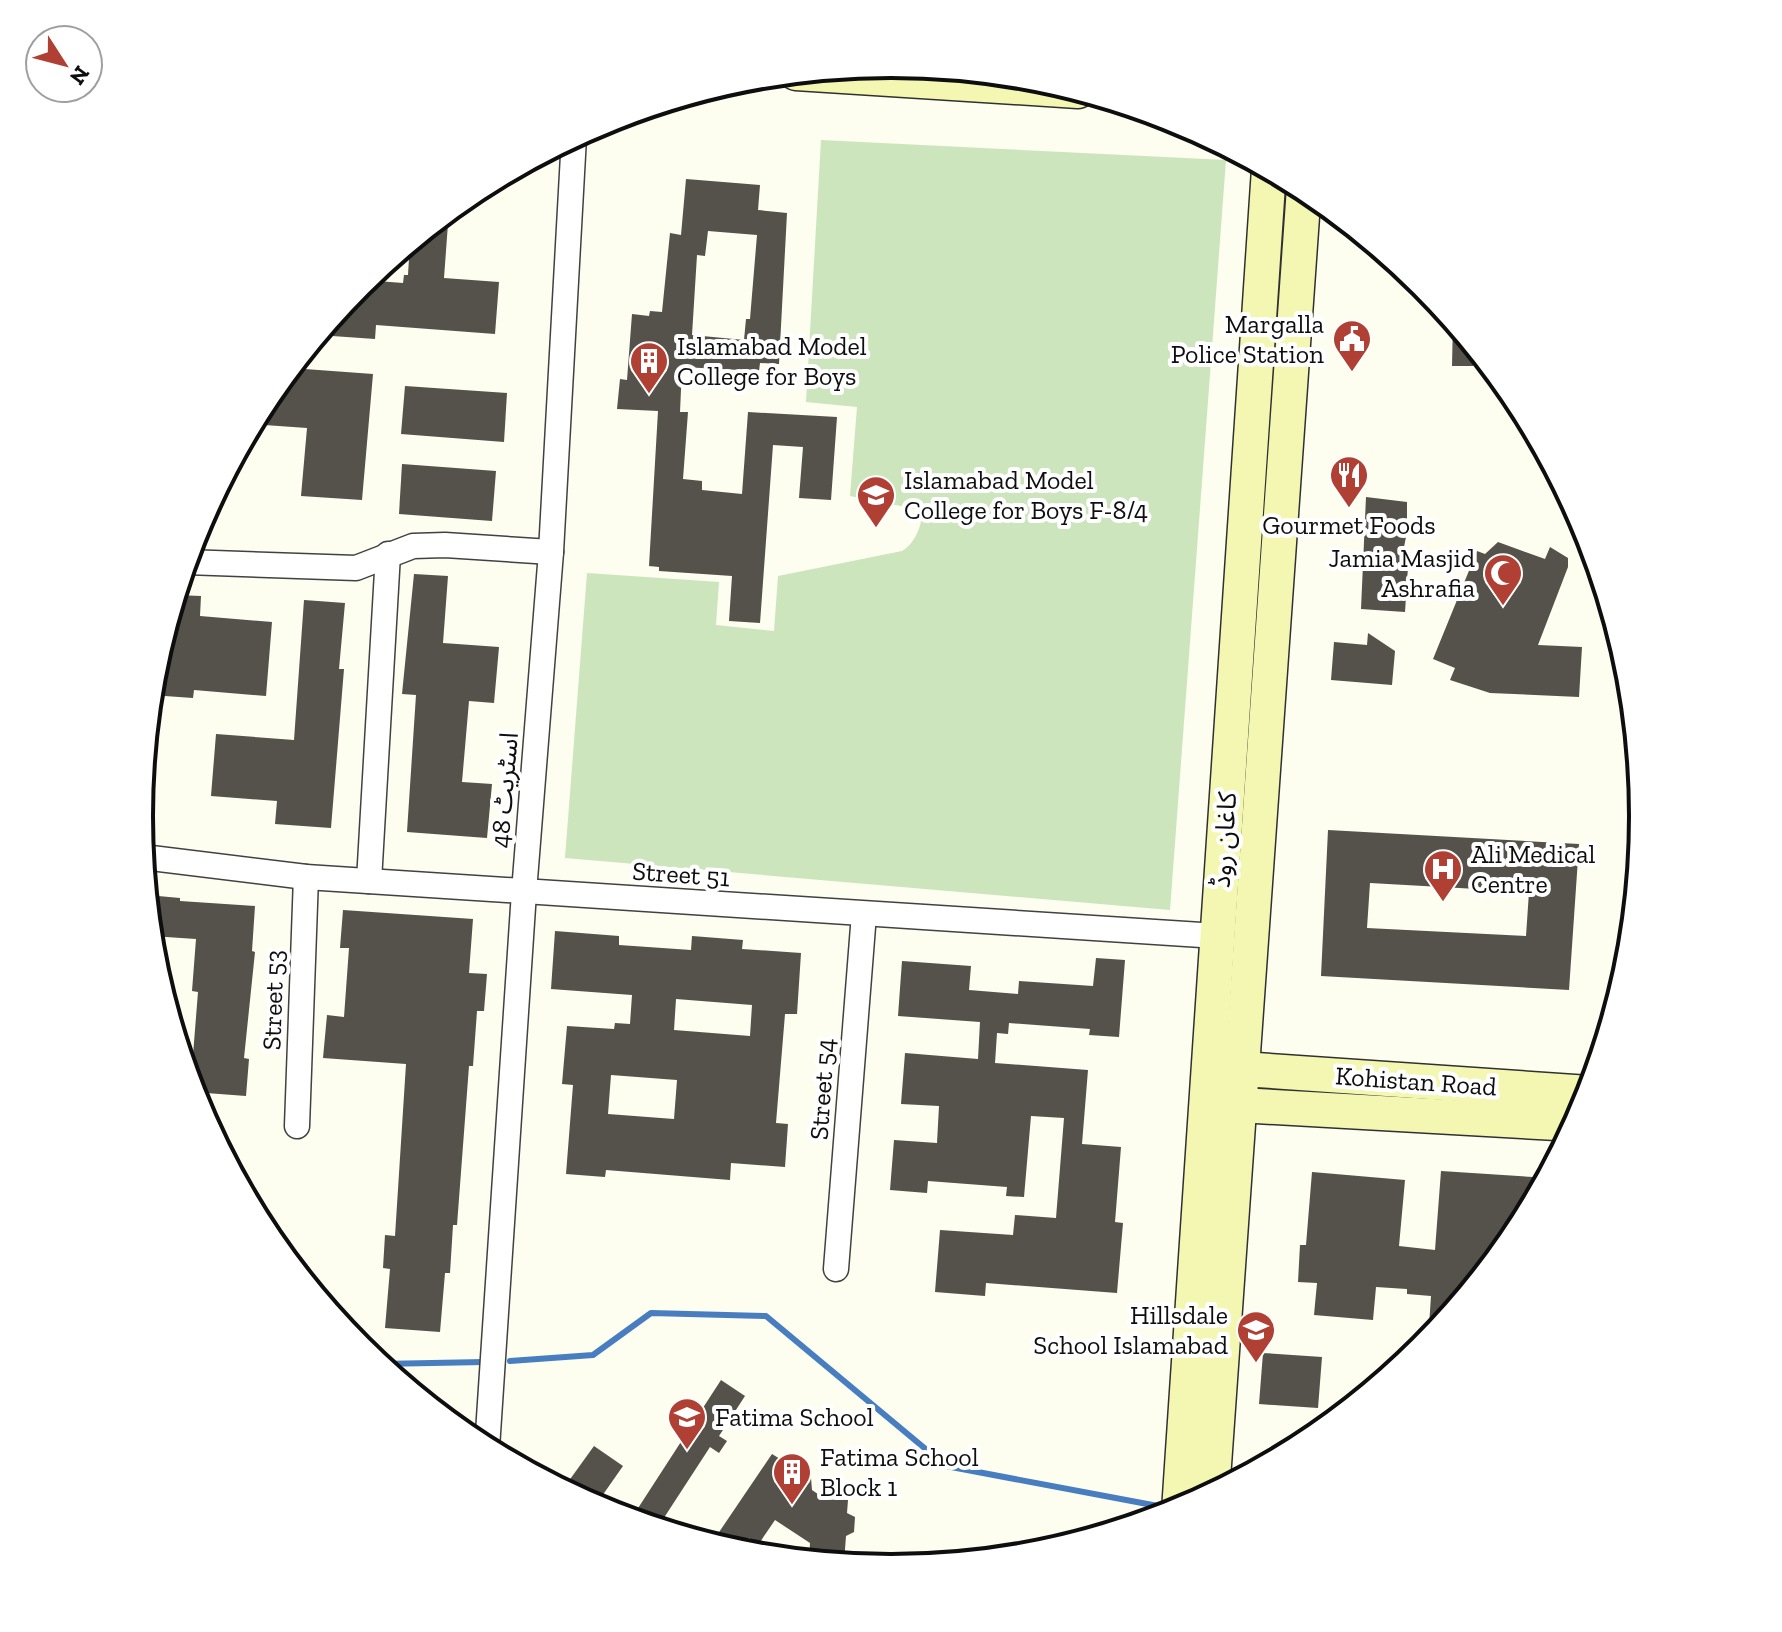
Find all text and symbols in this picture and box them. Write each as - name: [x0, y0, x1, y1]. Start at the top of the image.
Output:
- north arrow: [24, 24, 104, 104]
- text: N: [64, 61, 96, 90]
- place label: Margalla Police Station: [1171, 308, 1324, 370]
- public building icon: Margalla Police Station: [1331, 318, 1373, 373]
- place label: Islamabad Model College for Boys: [677, 330, 867, 392]
- building icon: Islamabad Model College for Boys: [628, 340, 670, 395]
- restaurant icon: Gourmet Foods: [1328, 454, 1370, 509]
- place label: Islamabad Model College for Boys F-8/4: [904, 464, 1148, 526]
- school or university icon: Islamabad Model College for Boys F-8/4: [855, 474, 897, 529]
- place label: Gourmet Foods: [1262, 509, 1436, 541]
- place label: Jamia Masjid Ashrafia: [1328, 542, 1475, 604]
- mosque icon: Jamia Masjid Ashrafia: [1482, 552, 1524, 607]
- street label: اسٹریٹ 48: [483, 731, 525, 849]
- street label: کاغان روڈ: [1205, 791, 1243, 889]
- place label: Ali Medical Centre: [1471, 838, 1596, 900]
- hospital icon: Ali Medical Centre: [1422, 848, 1464, 903]
- street label: Street 51: [631, 855, 731, 893]
- street label: Street 53: [255, 949, 291, 1051]
- street label: Street 54: [802, 1037, 842, 1141]
- street label: Kohistan Road: [1334, 1059, 1498, 1103]
- place label: Hillsdale School Islamabad: [1033, 1299, 1228, 1361]
- school or university icon: Hillsdale School Islamabad: [1235, 1309, 1277, 1364]
- school or university icon: Fatima School: [666, 1396, 708, 1451]
- place label: Fatima School: [715, 1401, 874, 1433]
- place label: Fatima School Block 1: [820, 1441, 979, 1503]
- building icon: Fatima School Block 1: [771, 1451, 813, 1506]

